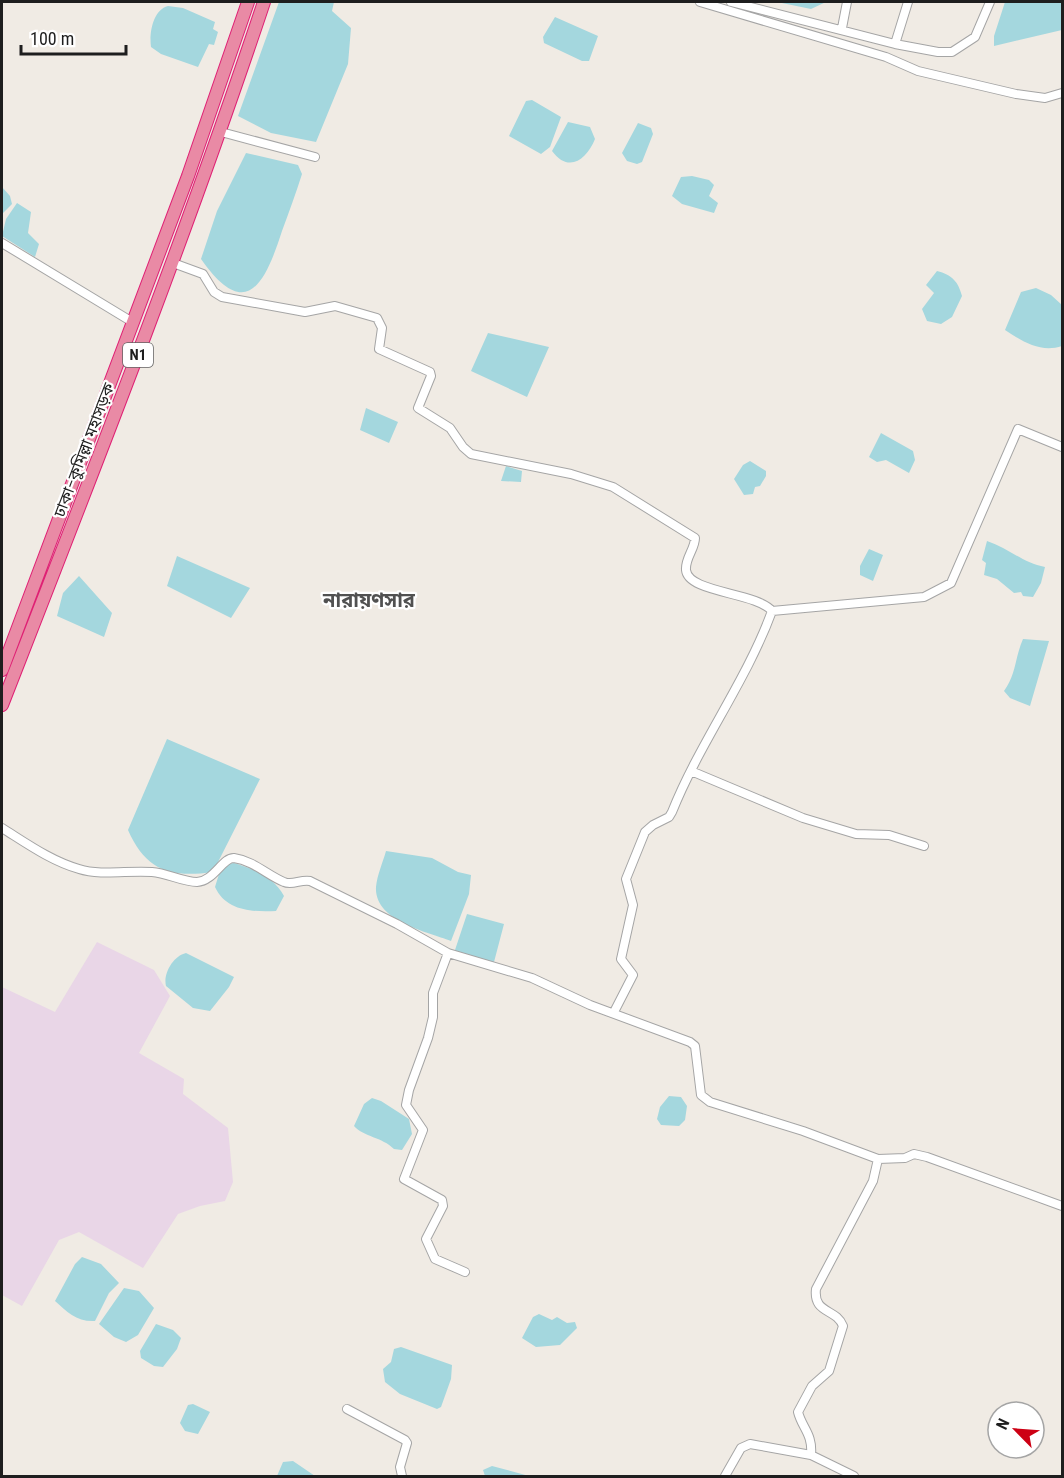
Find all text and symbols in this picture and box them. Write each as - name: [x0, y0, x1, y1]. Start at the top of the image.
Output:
- scale bar: [21, 18, 126, 56]
- text: 100 m: [30, 28, 74, 49]
- road number: N1: [123, 343, 153, 367]
- street label: ঢাকা–কুমিল্লা মহাসড়ক: [49, 379, 119, 521]
- district label: নারায়ণসার: [322, 588, 416, 612]
- north arrow: [986, 1400, 1046, 1460]
- text: N: [992, 1415, 1014, 1432]

